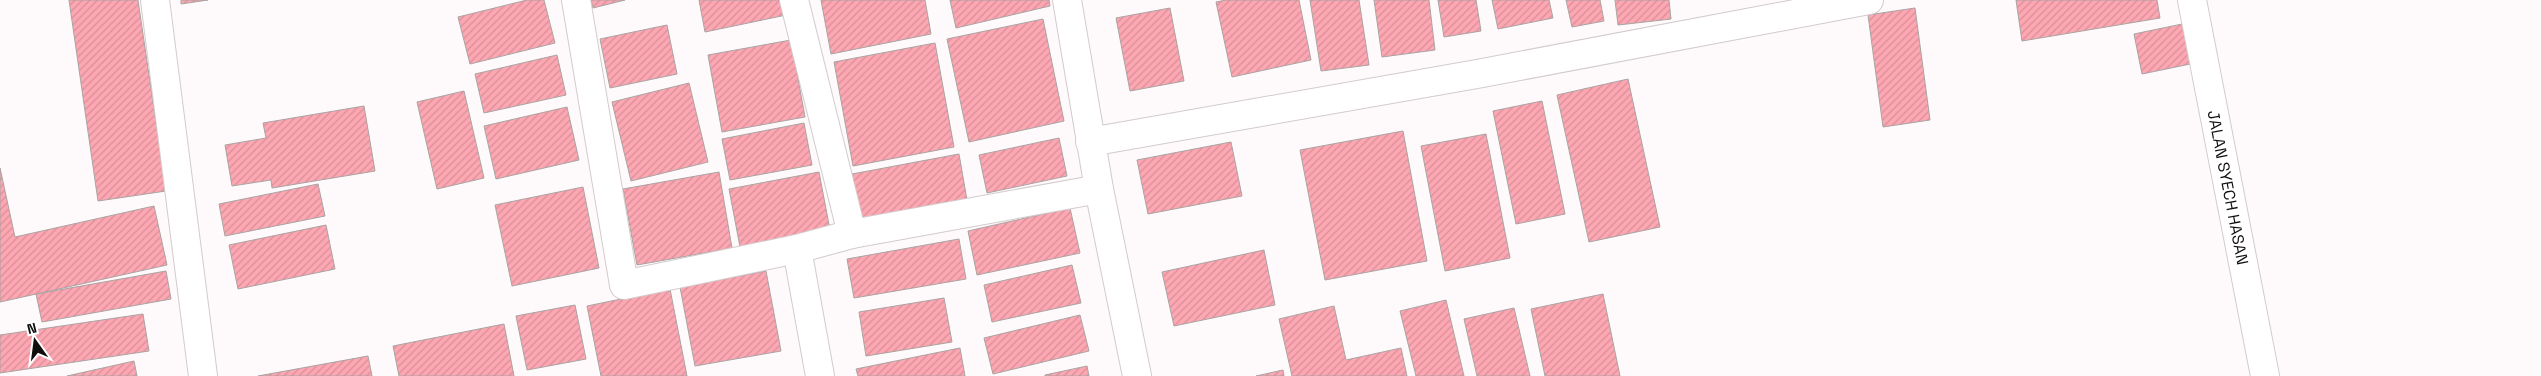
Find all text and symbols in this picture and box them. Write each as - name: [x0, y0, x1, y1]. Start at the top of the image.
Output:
- street label: JALAN SYECH HASAN: [2203, 108, 2254, 267]
- north arrow: [10, 316, 60, 366]
- text: N: [25, 319, 39, 338]

